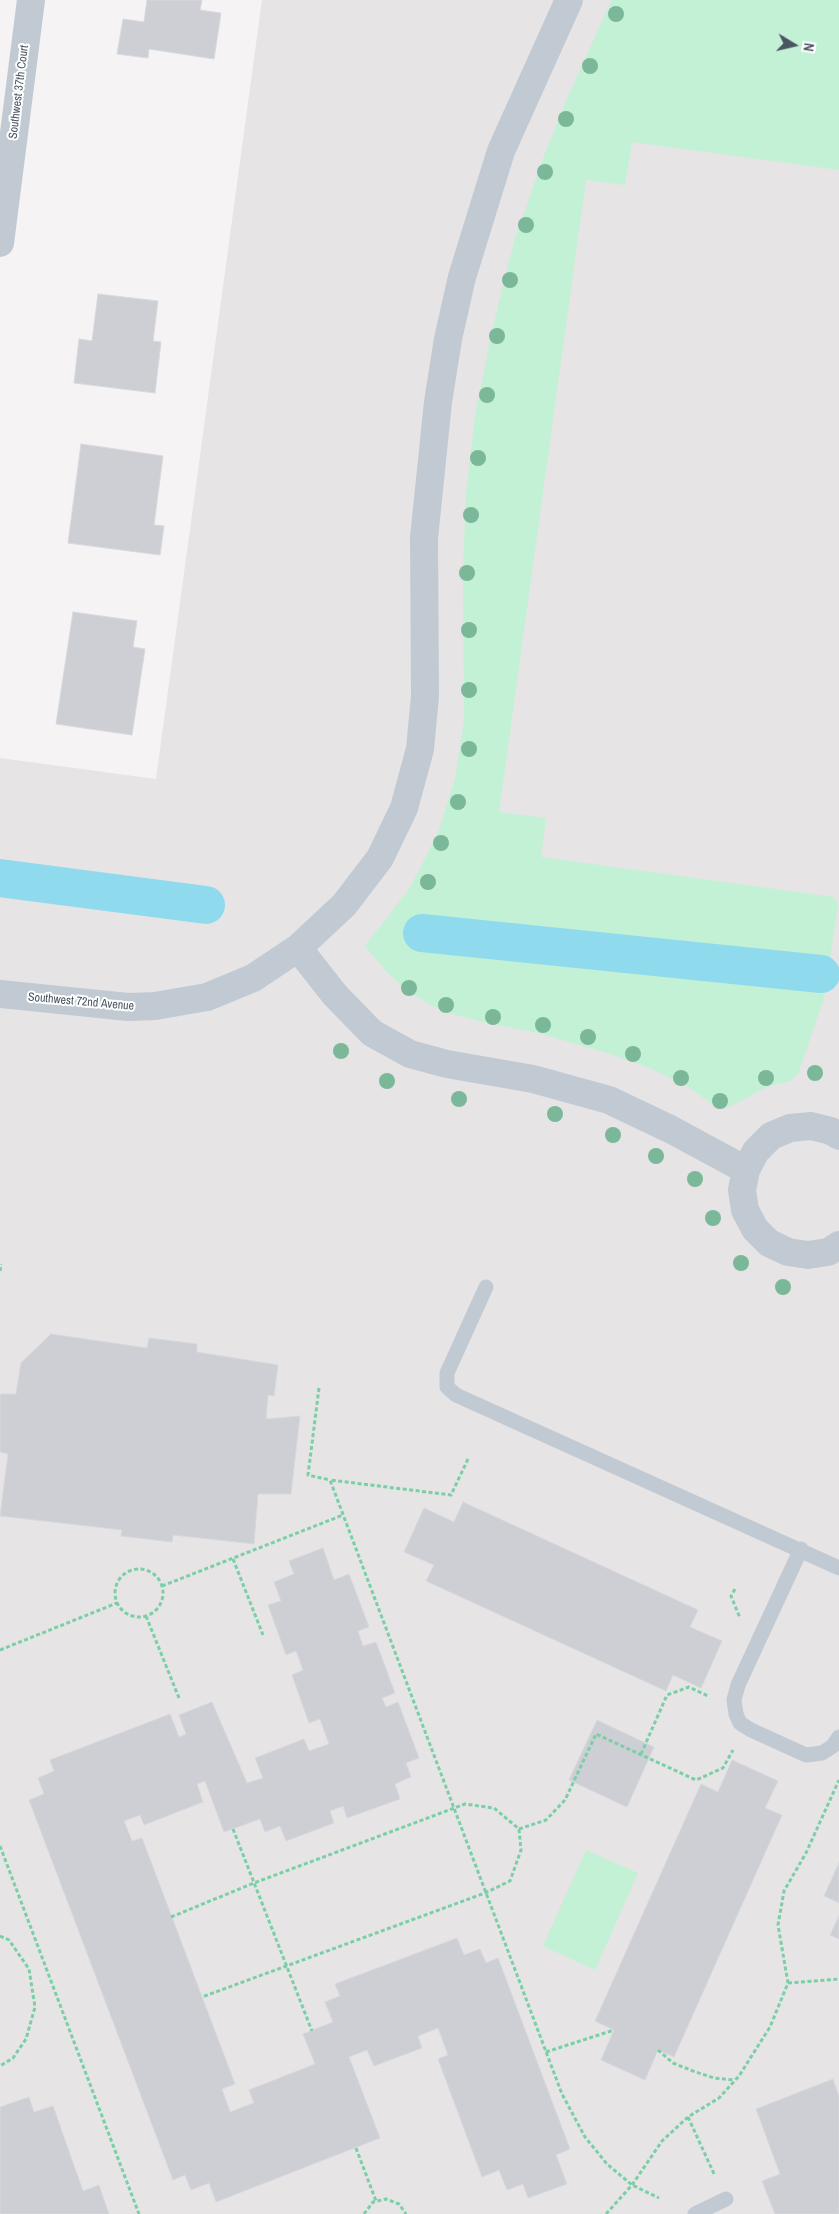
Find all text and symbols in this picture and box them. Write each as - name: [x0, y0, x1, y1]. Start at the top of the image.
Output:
- north arrow: [769, 20, 819, 70]
- text: N: [799, 42, 818, 53]
- street label: Southwest 37th Court: [6, 44, 32, 140]
- street label: Southwest 72nd Avenue: [27, 990, 135, 1014]

